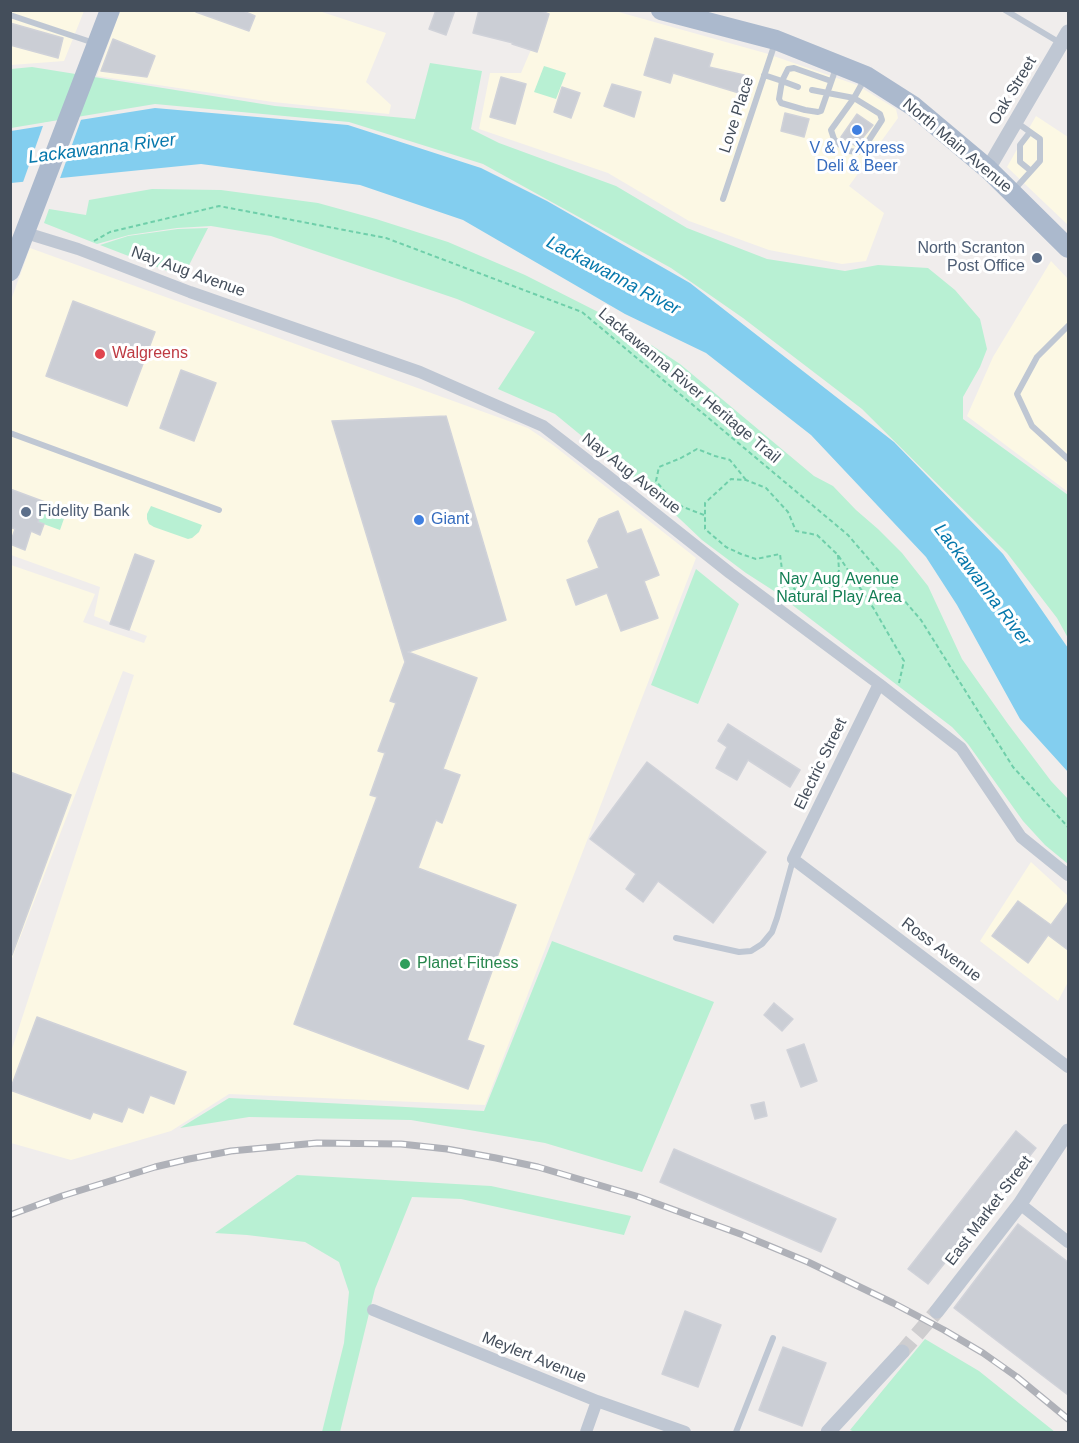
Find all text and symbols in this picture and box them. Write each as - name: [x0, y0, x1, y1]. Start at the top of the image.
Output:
- street label: Oak Street: [985, 53, 1041, 129]
- street label: Love Place: [716, 74, 758, 156]
- street label: North Main Avenue: [898, 95, 1016, 197]
- marker: V & V Xpress Deli & Beer: [850, 123, 864, 137]
- water label: Lackawanna River: [27, 129, 177, 169]
- place label: V & V Xpress Deli & Beer: [809, 139, 905, 177]
- water label: Lackawanna River: [543, 232, 683, 320]
- place label: North Scranton Post Office: [917, 239, 1025, 277]
- street label: Nay Aug Avenue: [128, 242, 248, 302]
- marker: North Scranton Post Office: [1030, 251, 1044, 265]
- street label: Lackawanna River Heritage Trail: [594, 304, 784, 468]
- place label: Walgreens: [112, 344, 188, 364]
- marker: Walgreens: [93, 347, 107, 361]
- street label: Nay Aug Avenue: [578, 430, 684, 518]
- place label: Fidelity Bank: [38, 502, 130, 522]
- marker: Fidelity Bank: [19, 505, 33, 519]
- place label: Giant: [431, 510, 469, 530]
- marker: Giant: [412, 513, 426, 527]
- water label: Lackawanna River: [929, 519, 1035, 651]
- park label: Nay Aug Avenue Natural Play Area: [776, 570, 902, 608]
- street label: Electric Street: [791, 715, 851, 813]
- street label: Ross Avenue: [897, 914, 985, 986]
- place label: Planet Fitness: [417, 954, 518, 974]
- marker: Planet Fitness: [398, 957, 412, 971]
- street label: East Market Street: [941, 1152, 1037, 1270]
- street label: Meylert Avenue: [479, 1328, 589, 1388]

